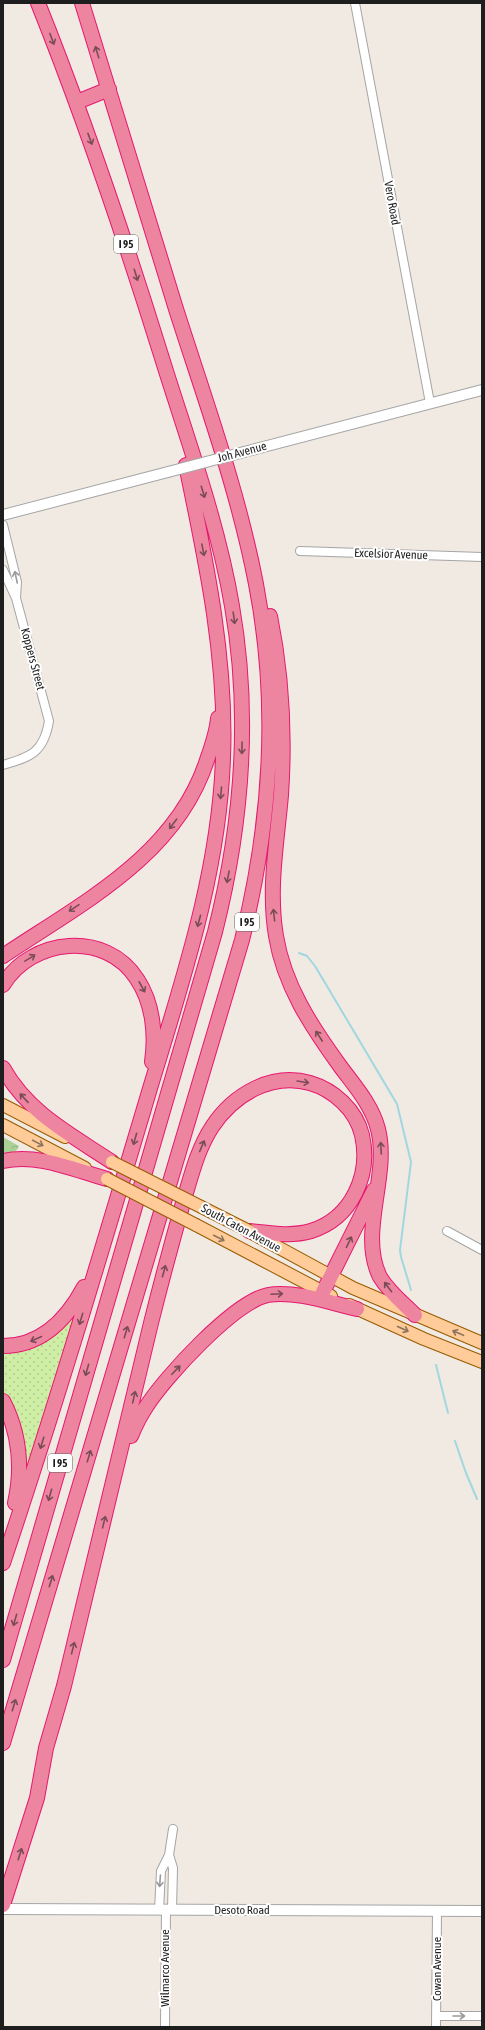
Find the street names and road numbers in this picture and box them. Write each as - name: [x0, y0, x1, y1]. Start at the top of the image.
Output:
- street label: Vero Road: [381, 180, 403, 226]
- road number: I 95: [114, 235, 138, 253]
- street label: Joh Avenue: [216, 439, 268, 465]
- street label: Excelsior Avenue: [354, 546, 428, 562]
- street label: Koppers Street: [18, 626, 48, 692]
- road number: I 95: [235, 913, 259, 931]
- street label: South Caton Avenue: [199, 1201, 283, 1255]
- road number: I 95: [48, 1454, 72, 1472]
- street label: Desoto Road: [214, 1903, 270, 1917]
- street label: Wilmarco Avenue: [158, 1929, 172, 2007]
- street label: Cowan Avenue: [430, 1937, 444, 2001]

